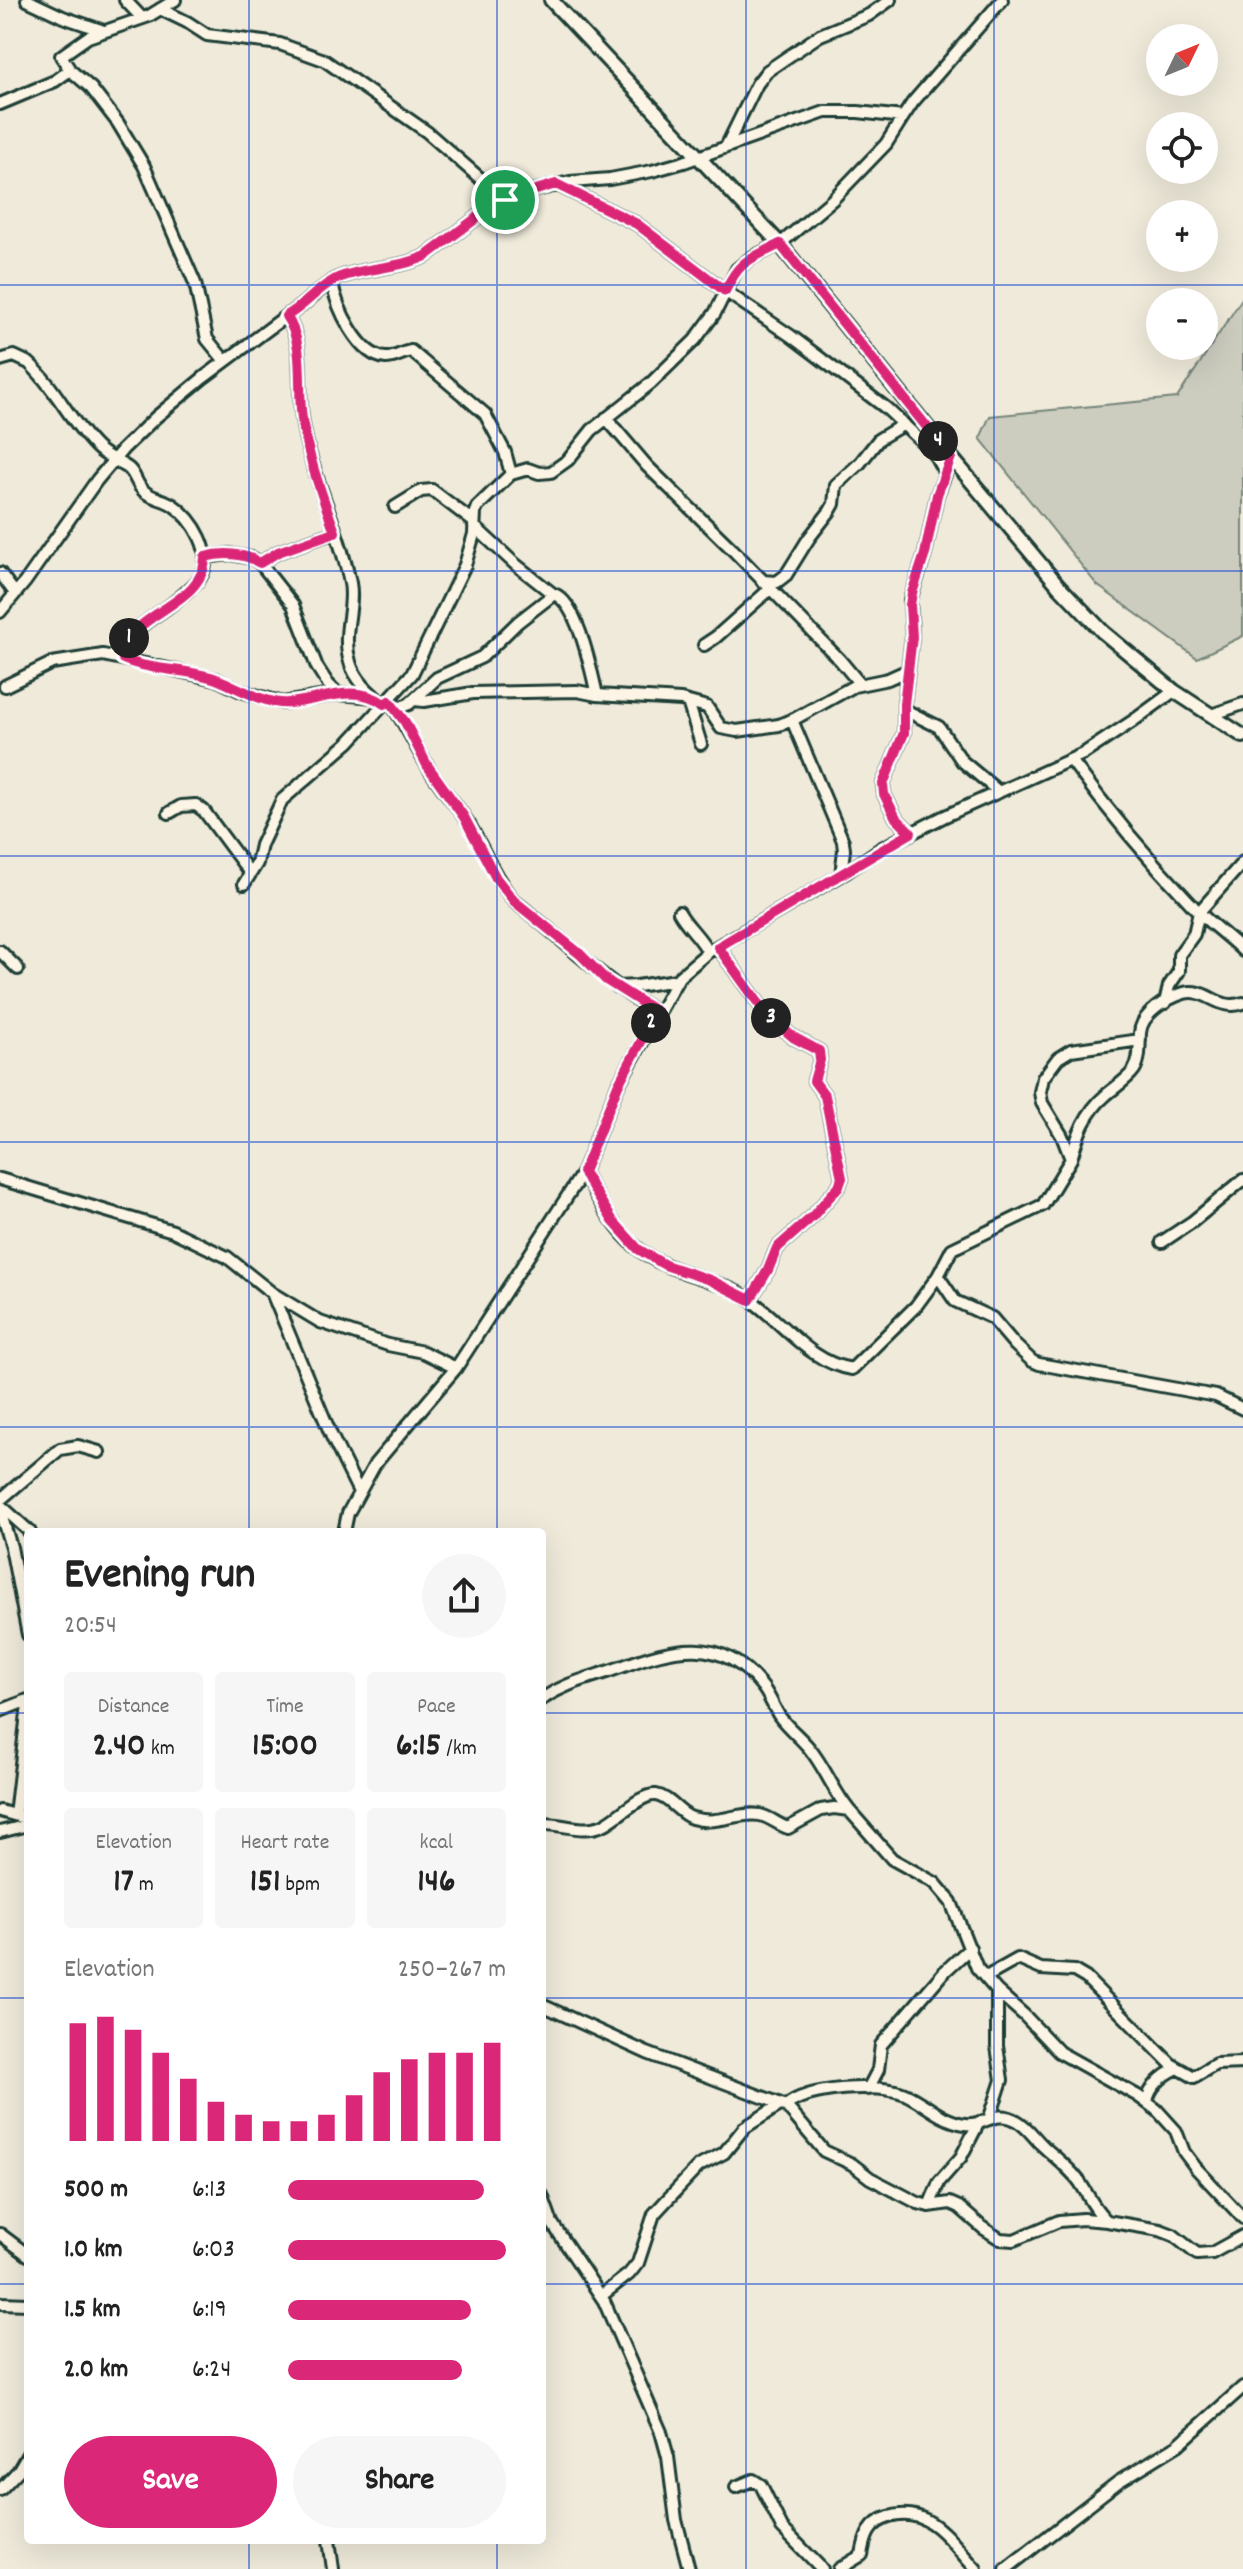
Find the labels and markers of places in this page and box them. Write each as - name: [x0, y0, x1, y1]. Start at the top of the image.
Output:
- pin: [471, 166, 539, 234]
- pin: 4: [918, 421, 958, 461]
- pin: 1: [109, 618, 149, 658]
- pin: 3: [751, 998, 791, 1038]
- pin: 2: [631, 1003, 671, 1043]

